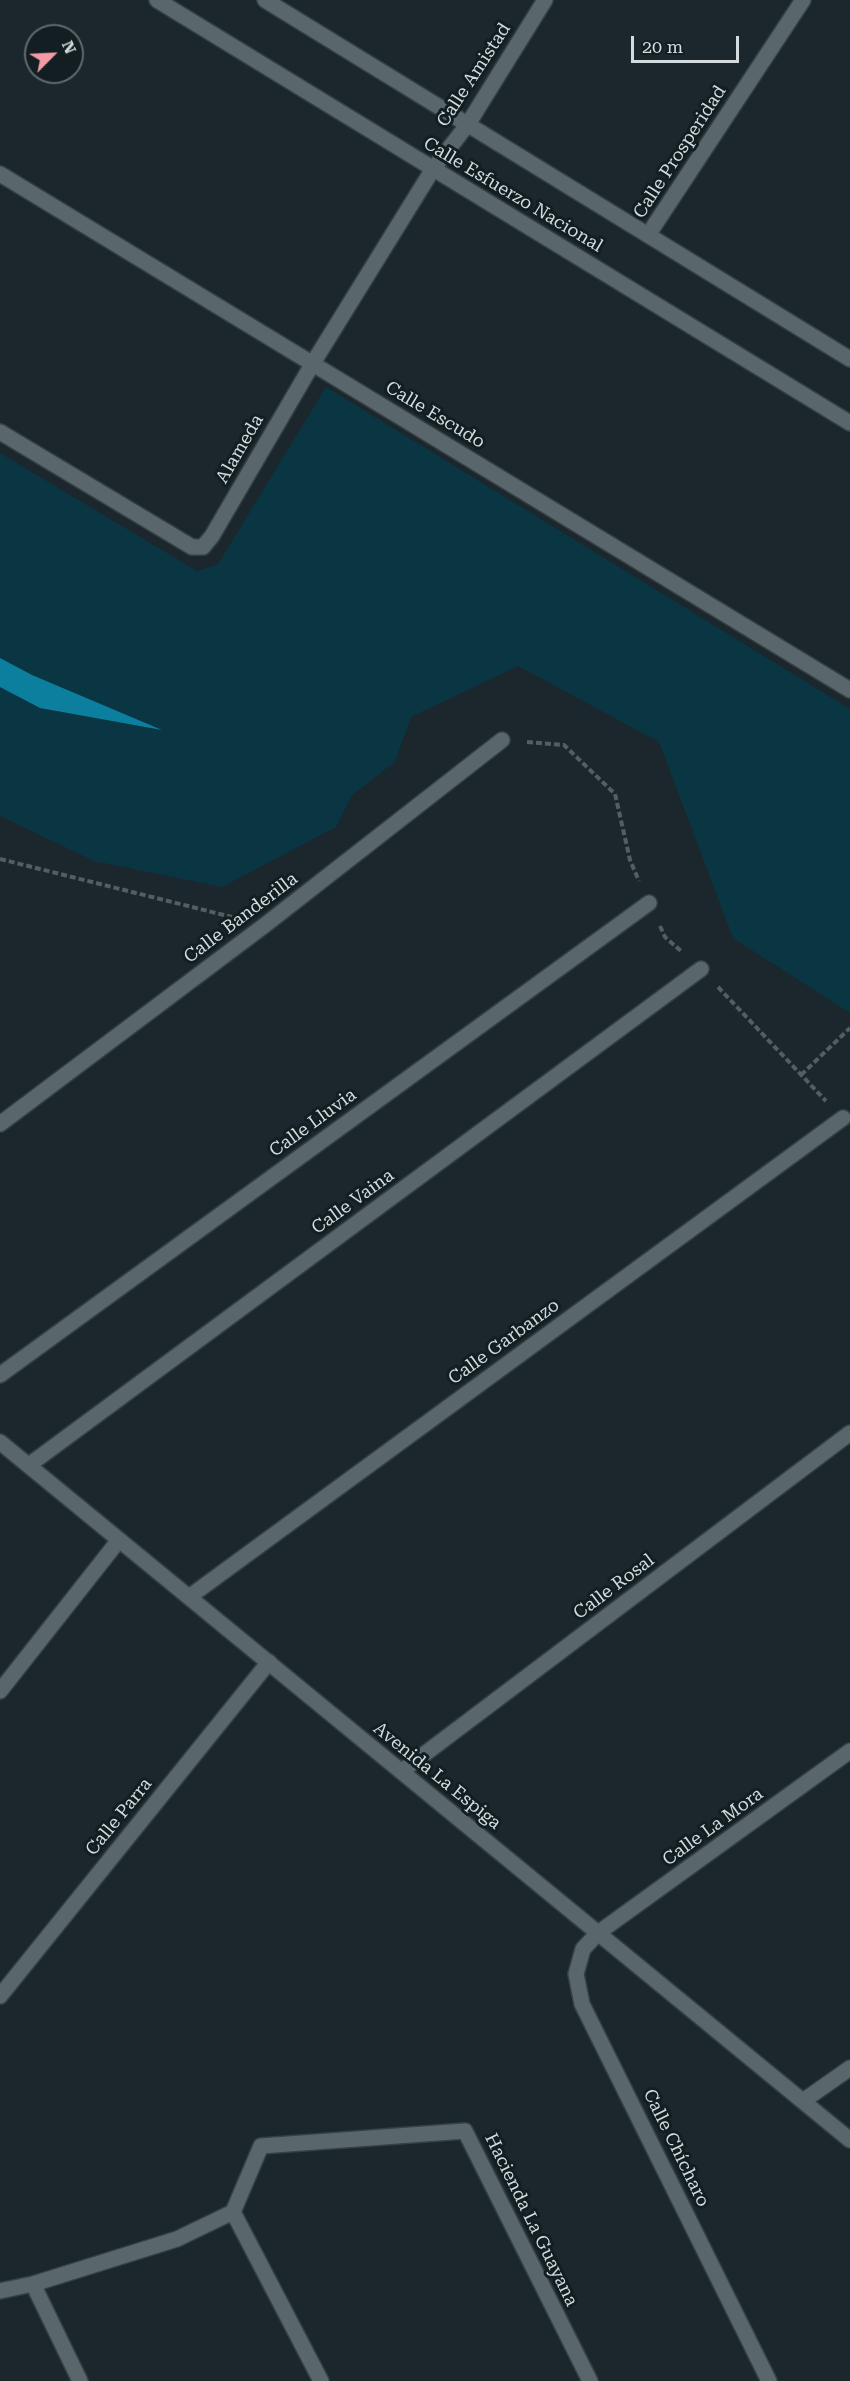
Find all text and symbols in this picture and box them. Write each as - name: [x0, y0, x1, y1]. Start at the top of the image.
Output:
- street label: Calle Amistad: [432, 19, 516, 131]
- north arrow: [24, 24, 84, 84]
- scale bar: [634, 24, 742, 62]
- text: 20 m: [642, 36, 683, 57]
- text: N: [58, 38, 80, 57]
- street label: Calle Prosperidad: [629, 82, 731, 222]
- street label: Calle Esfuerzo Nacional: [419, 133, 607, 257]
- street label: Calle Escudo: [381, 377, 489, 453]
- street label: Alameda: [212, 411, 268, 487]
- street label: Calle Banderilla: [180, 868, 302, 968]
- street label: Calle Lluvia: [265, 1084, 361, 1162]
- street label: Calle Vaina: [308, 1165, 398, 1239]
- street label: Calle Garbanzo: [444, 1294, 564, 1390]
- street label: Calle Rosal: [569, 1550, 659, 1624]
- street label: Avenida La Espiga: [369, 1718, 505, 1834]
- street label: Calle Parra: [81, 1774, 157, 1860]
- street label: Calle La Mora: [659, 1783, 767, 1871]
- street label: Calle Chícharo: [638, 2086, 714, 2210]
- street label: Hacienda La Guayana: [480, 2130, 582, 2310]

